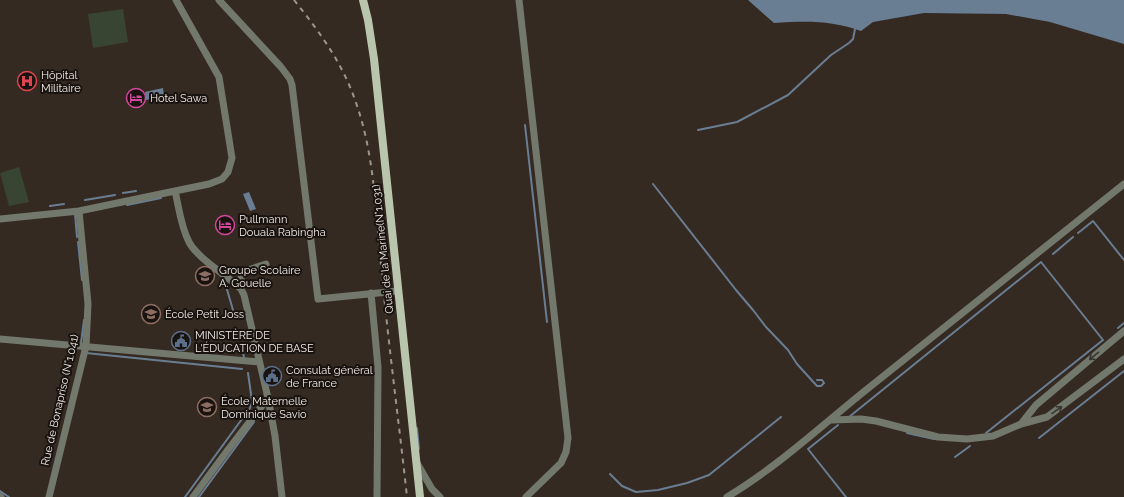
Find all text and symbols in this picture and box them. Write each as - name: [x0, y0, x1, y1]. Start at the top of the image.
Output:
- place label: Hôpital Militaire: [41, 69, 81, 95]
- hospital icon: Hôpital Militaire: [16, 70, 38, 92]
- hotel icon: Hotel Sawa: [125, 87, 147, 109]
- place label: Hotel Sawa: [150, 92, 207, 105]
- street label: Quai de la Marine(N°1.031): [370, 184, 396, 314]
- place label: Pullmann Douala Rabingha: [239, 213, 326, 239]
- hotel icon: Pullmann Douala Rabingha: [214, 214, 236, 236]
- place label: Groupe Scolaire A. Gouelle: [219, 264, 301, 290]
- school or university icon: Groupe Scolaire A. Gouelle: [194, 265, 216, 287]
- school or university icon: École Petit Joss: [140, 303, 162, 325]
- place label: École Petit Joss: [165, 307, 244, 321]
- place label: MINISTÈRE DE L'ÉDUCATION DE BASE: [195, 328, 314, 355]
- public building icon: MINISTÈRE DE L'ÉDUCATION DE BASE: [170, 330, 192, 352]
- street label: Rue de Bonapriso (N°1.041): [39, 333, 81, 467]
- one-way arrow: [1089, 352, 1099, 361]
- place label: Consulat général de France: [286, 364, 373, 390]
- public building icon: Consulat général de France: [261, 365, 283, 387]
- place label: École Maternelle Dominique Savio: [221, 394, 308, 421]
- school or university icon: École Maternelle Dominique Savio: [196, 396, 218, 418]
- one-way arrow: [1051, 406, 1062, 414]

